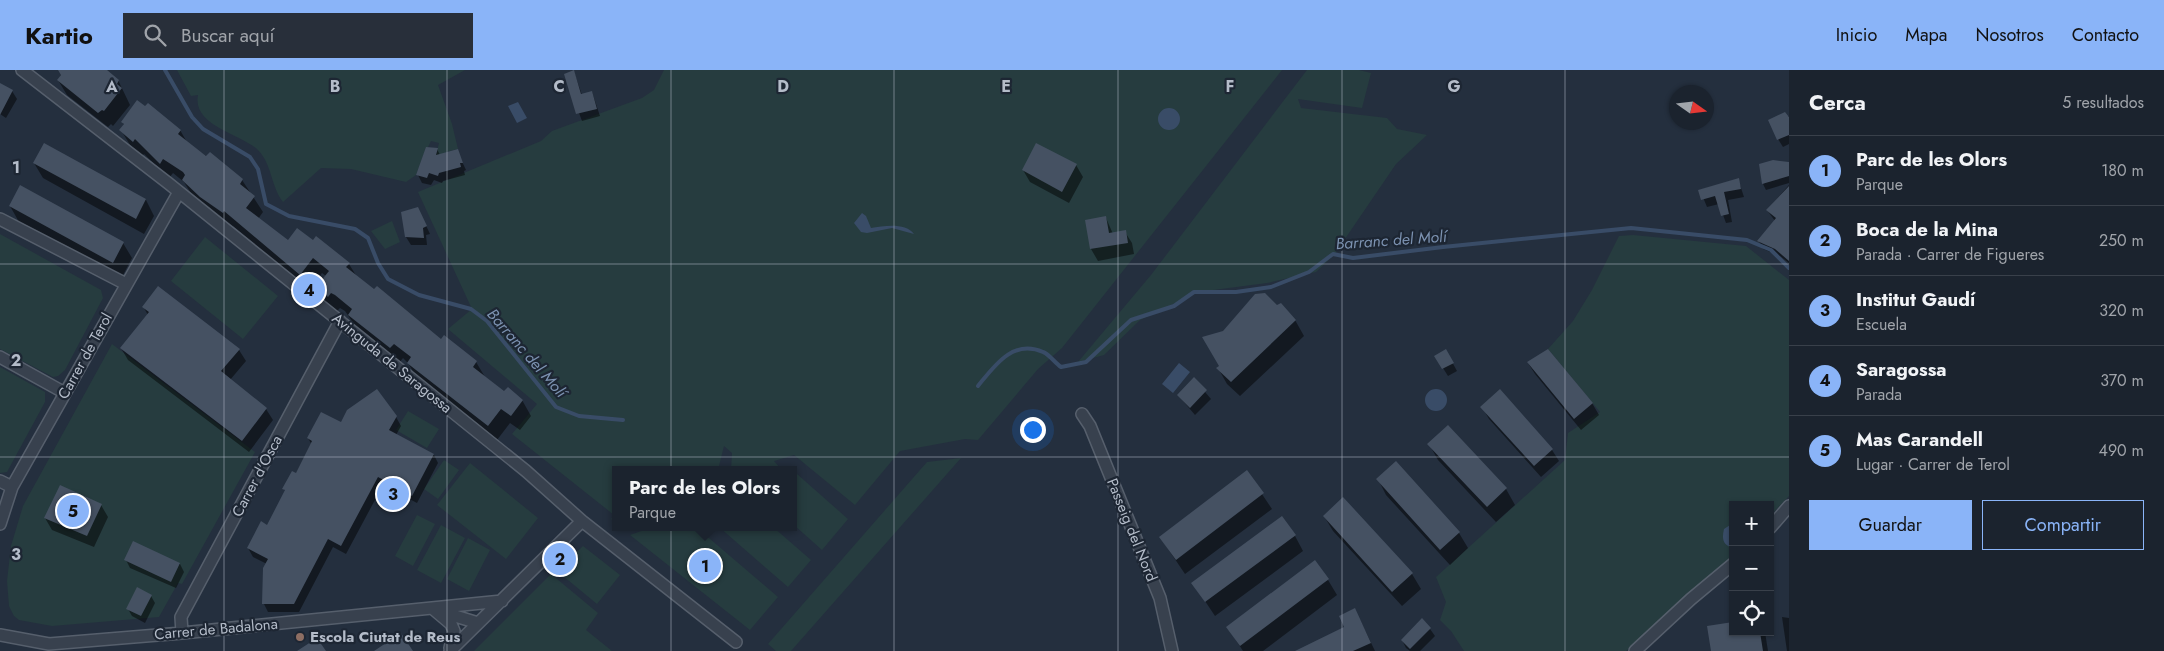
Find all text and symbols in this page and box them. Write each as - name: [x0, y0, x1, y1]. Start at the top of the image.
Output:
- search box: [123, 13, 473, 58]
- text: Kartio: [25, 18, 93, 53]
- icon: search: [141, 21, 169, 49]
- text: Buscar aquí: [181, 22, 275, 49]
- text: Inicio: [1836, 22, 1877, 48]
- text: Mapa: [1905, 22, 1947, 48]
- text: Nosotros: [1975, 22, 2044, 48]
- text: Contacto: [2072, 22, 2139, 48]
- text: A: [105, 75, 118, 98]
- text: B: [330, 75, 340, 98]
- text: C: [553, 75, 565, 98]
- text: D: [777, 75, 789, 98]
- text: E: [1001, 75, 1011, 98]
- text: F: [1226, 75, 1234, 98]
- text: G: [1447, 75, 1461, 98]
- north arrow: [1669, 85, 1714, 130]
- text: Cerca: [1809, 88, 1866, 118]
- text: 5 resultados: [2062, 91, 2144, 114]
- text: Parc de les Olors: [1856, 146, 2007, 173]
- text: 1: [12, 156, 20, 179]
- text: 1: [1821, 159, 1829, 182]
- text: 180 m: [2101, 159, 2144, 182]
- text: Parque: [1856, 173, 1903, 196]
- text: Boca de la Mina: [1856, 216, 1998, 243]
- water label: Barranc del Molí: [1335, 225, 1449, 255]
- text: 2: [1820, 229, 1830, 252]
- text: 250 m: [2099, 229, 2144, 252]
- text: Parada · Carrer de Figueres: [1856, 243, 2044, 266]
- pin: 4: [293, 271, 325, 309]
- text: Institut Gaudí: [1856, 286, 1975, 313]
- text: 3: [1820, 299, 1830, 322]
- text: 320 m: [2099, 299, 2144, 322]
- water label: Barranc del Molí: [482, 303, 573, 404]
- street label: Avinguda de Saragossa: [327, 308, 457, 418]
- street label: Carrer de Terol: [52, 309, 118, 403]
- text: Escuela: [1856, 313, 1907, 336]
- text: 2: [11, 349, 21, 372]
- text: Saragossa: [1856, 356, 1947, 383]
- text: 4: [1819, 369, 1831, 392]
- text: 370 m: [2100, 369, 2144, 392]
- text: Parada: [1856, 383, 1902, 406]
- your location: [1020, 417, 1046, 443]
- text: Mas Carandell: [1856, 426, 1983, 453]
- street label: Carrer d'Osca: [226, 431, 288, 521]
- text: 5: [1820, 439, 1830, 462]
- text: 490 m: [2099, 439, 2144, 462]
- text: Lugar · Carrer de Terol: [1856, 453, 2010, 476]
- popup: [612, 466, 797, 531]
- text: Parc de les Olors: [629, 474, 780, 501]
- pin: 3: [377, 475, 409, 513]
- street label: Passeig del Nord: [1101, 475, 1163, 585]
- pin: 5: [57, 492, 89, 530]
- button: Guardar: [1809, 500, 1972, 550]
- button: Compartir: [1982, 500, 2144, 550]
- text: Parque: [629, 501, 676, 524]
- map controls: [1729, 501, 1774, 636]
- button: +: [1729, 501, 1774, 546]
- pin: 2: [544, 540, 576, 578]
- text: 3: [11, 543, 21, 566]
- button: −: [1729, 546, 1774, 591]
- pin: 1: [689, 547, 721, 585]
- button: locate: [1729, 591, 1774, 636]
- street label: Carrer de Badalona: [153, 613, 279, 645]
- place label: Escola Ciutat de Reus: [310, 626, 460, 648]
- marker: Escola Ciutat de Reus: [294, 631, 306, 643]

